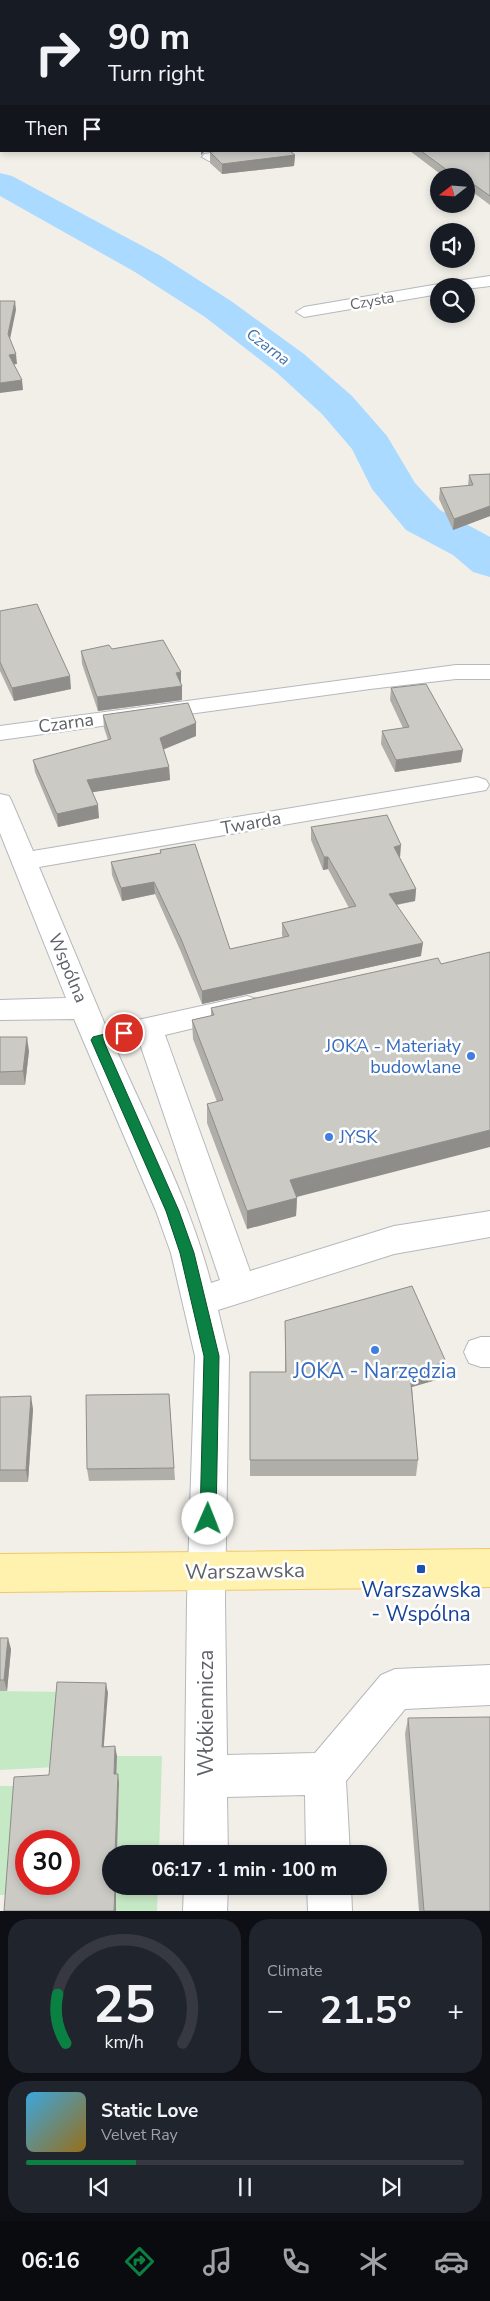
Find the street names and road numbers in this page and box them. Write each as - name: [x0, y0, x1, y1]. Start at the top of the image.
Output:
- street label: Czysta: [348, 287, 396, 315]
- street label: Czarna: [37, 707, 95, 739]
- street label: Twarda: [219, 806, 283, 840]
- street label: Wspólna: [43, 930, 93, 1006]
- street label: Warszawska: [185, 1556, 305, 1586]
- street label: Włókiennicza: [192, 1650, 220, 1776]

